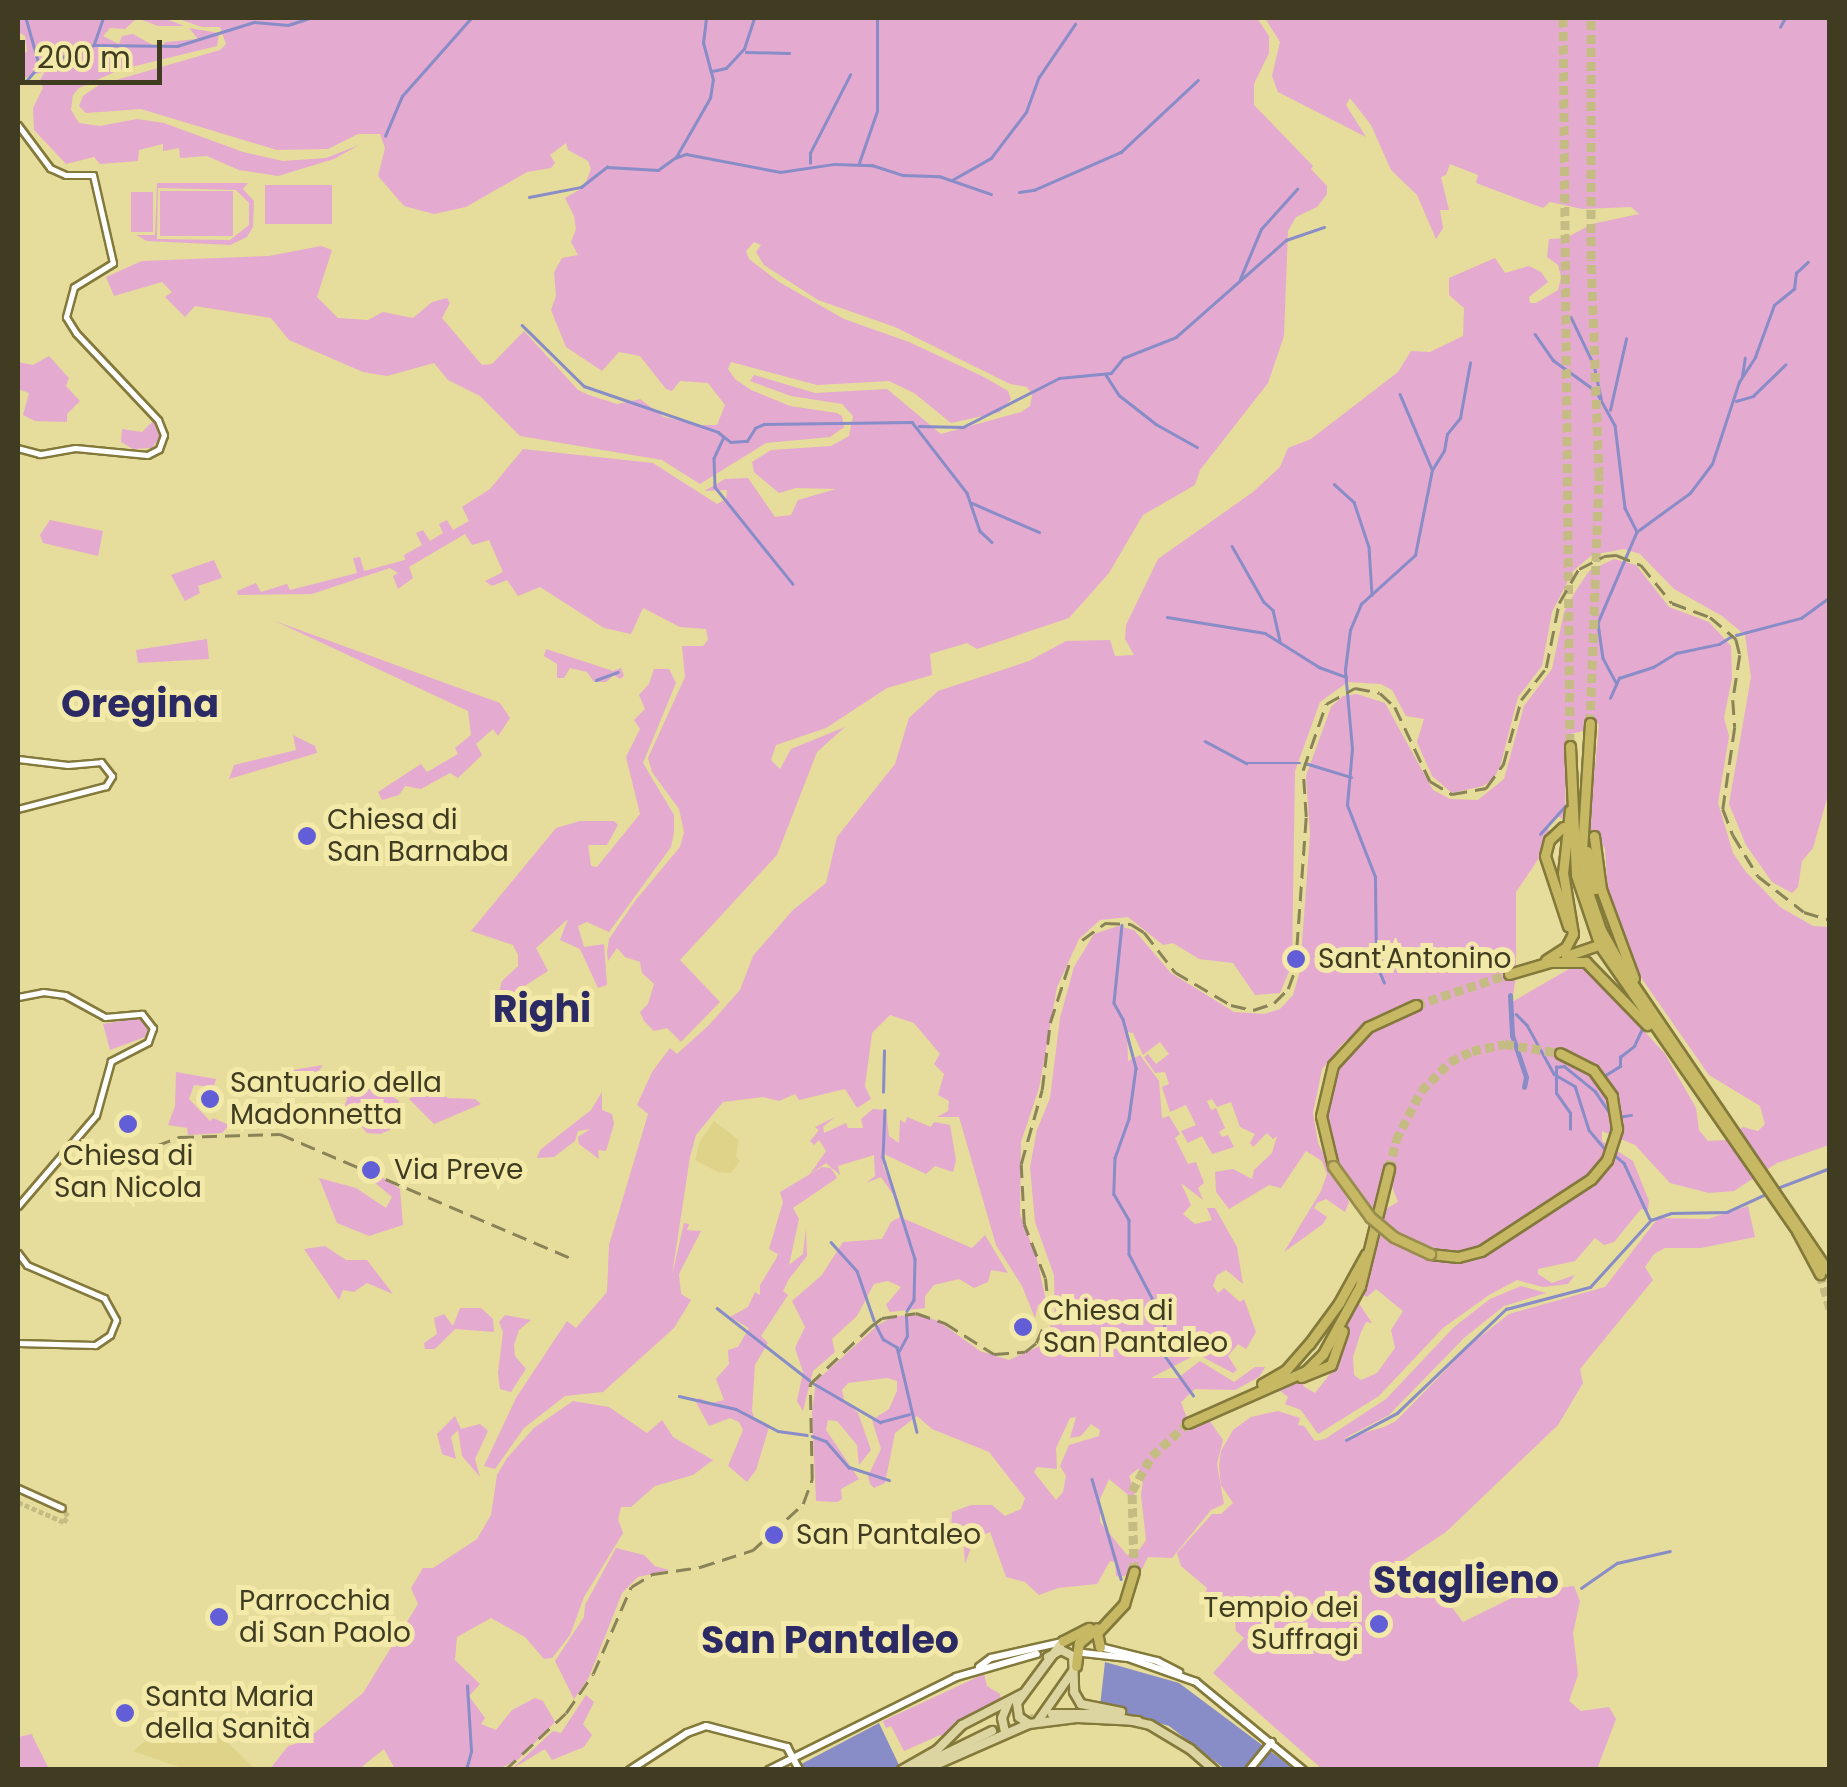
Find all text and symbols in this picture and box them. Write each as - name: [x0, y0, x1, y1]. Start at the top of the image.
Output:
- scale bar: [25, 20, 168, 82]
- text: 200 m: [37, 36, 131, 79]
- district label: Oregina: [61, 681, 219, 727]
- place label: Chiesa di San Barnaba: [327, 803, 509, 869]
- marker: Chiesa di San Barnaba: [296, 825, 318, 847]
- place label: Sant'Antonino: [1318, 942, 1511, 976]
- marker: Sant'Antonino: [1283, 946, 1309, 972]
- district label: Righi: [493, 986, 591, 1032]
- place label: Santuario della Madonnetta: [230, 1066, 442, 1132]
- marker: Santuario della Madonnetta: [199, 1088, 221, 1110]
- marker: Chiesa di San Nicola: [117, 1113, 139, 1135]
- place label: Chiesa di San Nicola: [54, 1139, 202, 1205]
- place label: Via Preve: [394, 1153, 523, 1187]
- marker: Via Preve: [358, 1157, 384, 1183]
- place label: Chiesa di San Pantaleo: [1043, 1294, 1228, 1360]
- marker: Chiesa di San Pantaleo: [1012, 1316, 1034, 1338]
- place label: San Pantaleo: [796, 1518, 981, 1552]
- marker: San Pantaleo: [761, 1522, 787, 1548]
- district label: Staglieno: [1373, 1557, 1559, 1603]
- place label: Parrocchia di San Paolo: [239, 1584, 411, 1650]
- place label: Tempio dei Suffragi: [1203, 1591, 1359, 1657]
- marker: Parrocchia di San Paolo: [208, 1606, 230, 1628]
- marker: Tempio dei Suffragi: [1368, 1613, 1390, 1635]
- district label: San Pantaleo: [701, 1617, 959, 1663]
- place label: Santa Maria della Sanità: [145, 1680, 314, 1746]
- marker: Santa Maria della Sanità: [114, 1702, 136, 1724]

